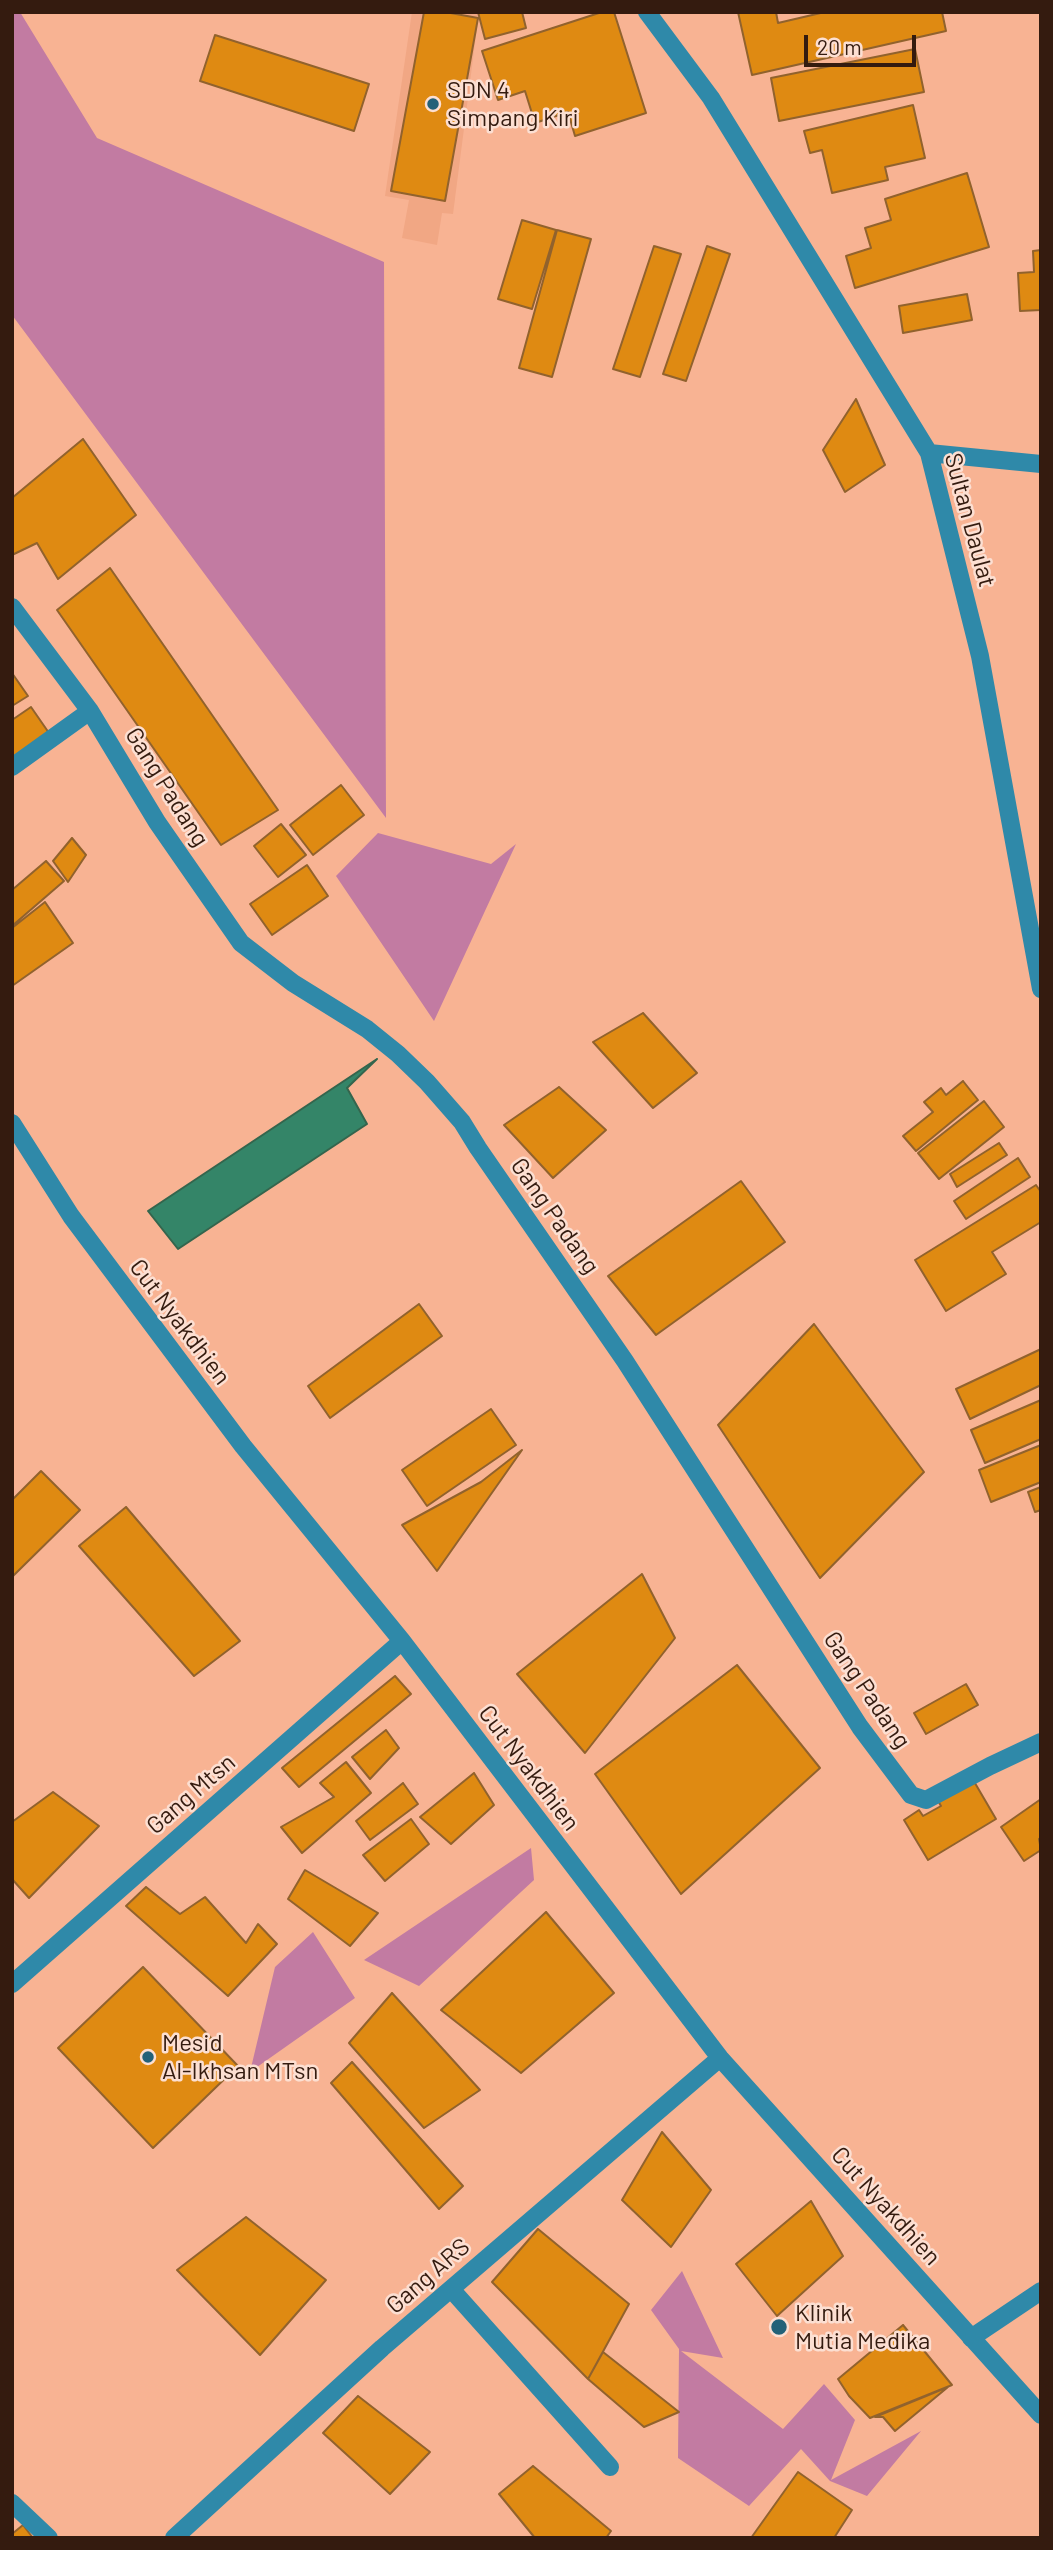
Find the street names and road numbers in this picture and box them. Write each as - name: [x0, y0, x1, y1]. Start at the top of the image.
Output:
- street label: Sultan Daulat: [938, 450, 1002, 590]
- street label: Gang Padang: [119, 722, 215, 852]
- street label: Gang Padang: [505, 1152, 605, 1280]
- street label: Cut Nyakdhien: [123, 1254, 237, 1390]
- street label: Gang Padang: [817, 1626, 917, 1754]
- street label: Cut Nyakdhien: [472, 1700, 586, 1836]
- street label: Gang Mtsn: [141, 1748, 241, 1840]
- street label: Cut Nyakdhien: [825, 2141, 947, 2271]
- street label: Gang ARS: [381, 2232, 475, 2320]

